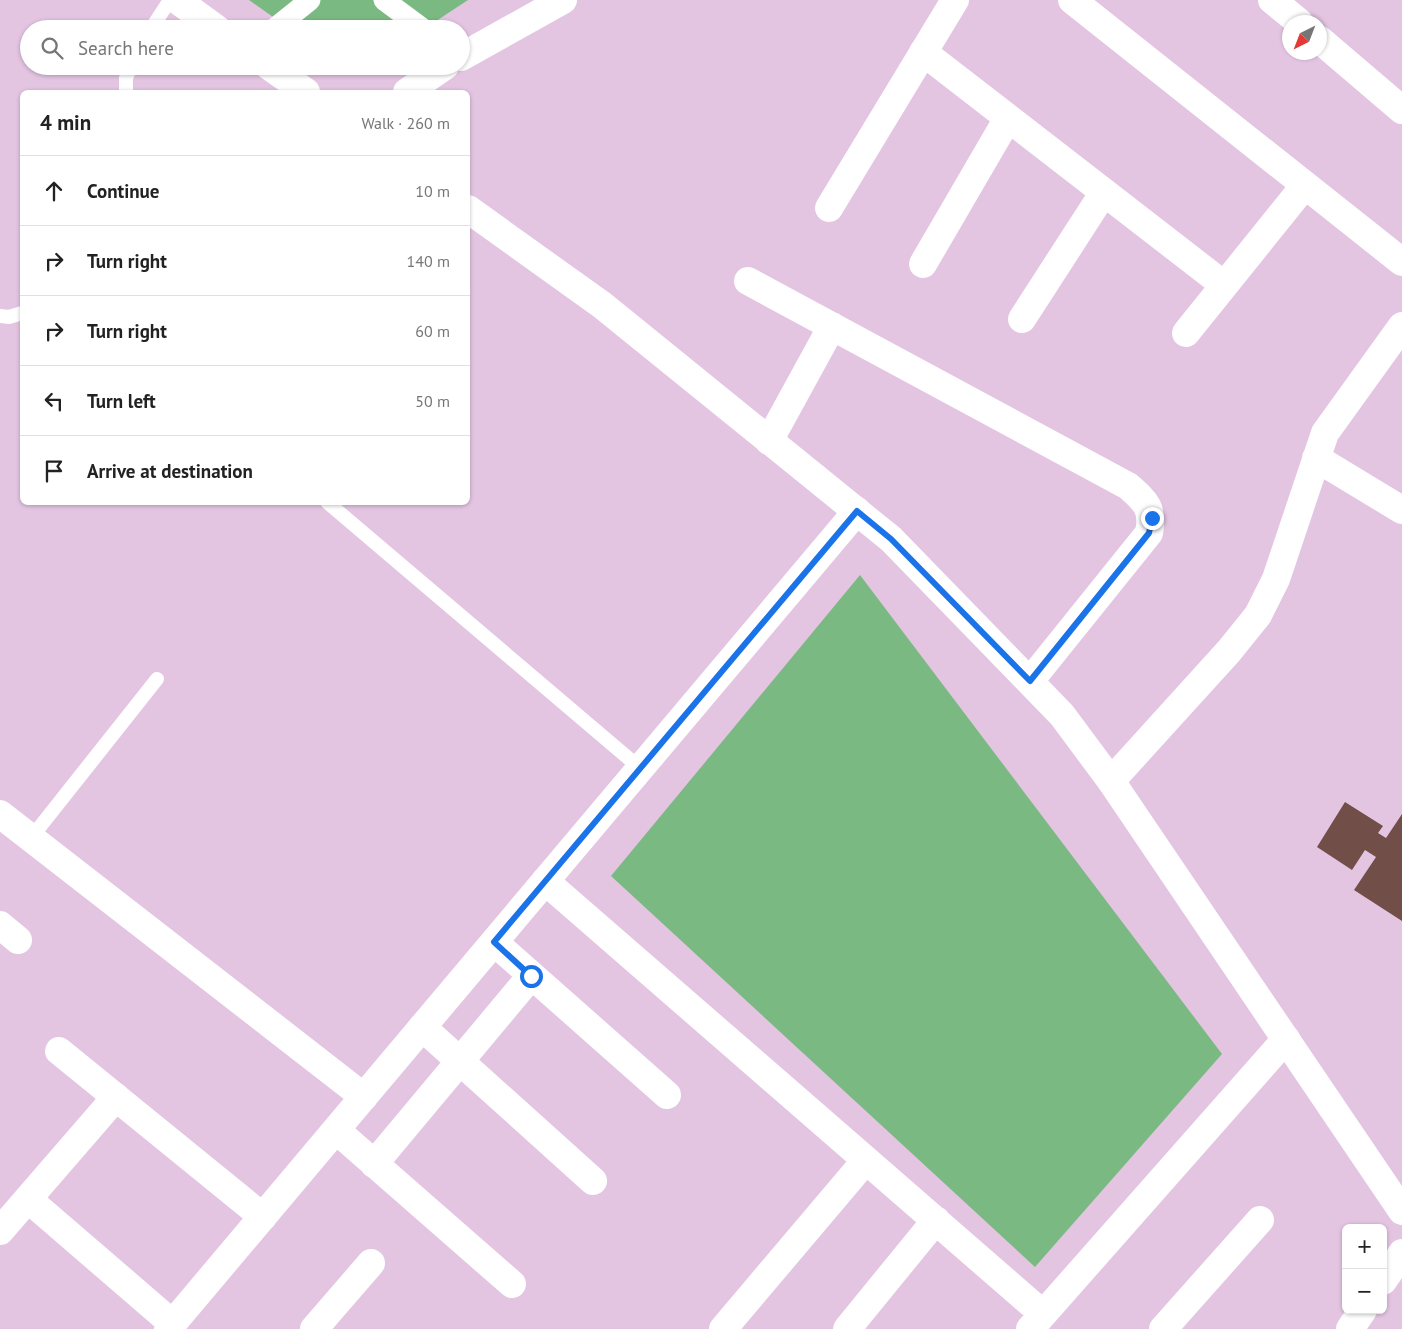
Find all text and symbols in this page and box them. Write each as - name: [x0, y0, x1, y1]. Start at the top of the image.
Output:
- north arrow: [1282, 15, 1327, 60]
- search box: [20, 20, 470, 75]
- icon: search: [38, 34, 66, 62]
- text: Search here: [78, 36, 174, 60]
- text: 4 min: [40, 109, 91, 136]
- text: Walk · 260 m: [361, 113, 450, 133]
- icon: ahead: [40, 177, 68, 205]
- text: Continue: [87, 179, 159, 203]
- text: 10 m: [415, 181, 450, 201]
- icon: right: [40, 247, 68, 275]
- text: Turn right: [87, 249, 167, 273]
- text: 140 m: [407, 251, 450, 271]
- icon: right: [40, 317, 68, 345]
- text: Turn right: [87, 319, 167, 343]
- text: 60 m: [415, 321, 450, 341]
- icon: left: [40, 387, 68, 415]
- text: Turn left: [87, 389, 156, 413]
- text: 50 m: [415, 391, 450, 411]
- icon: arrive: [40, 457, 68, 485]
- text: Arrive at destination: [87, 459, 253, 483]
- route end: [1141, 507, 1164, 530]
- route start: [520, 965, 543, 988]
- map controls: [1342, 1224, 1387, 1314]
- button: +: [1342, 1224, 1387, 1269]
- button: −: [1342, 1269, 1387, 1314]

